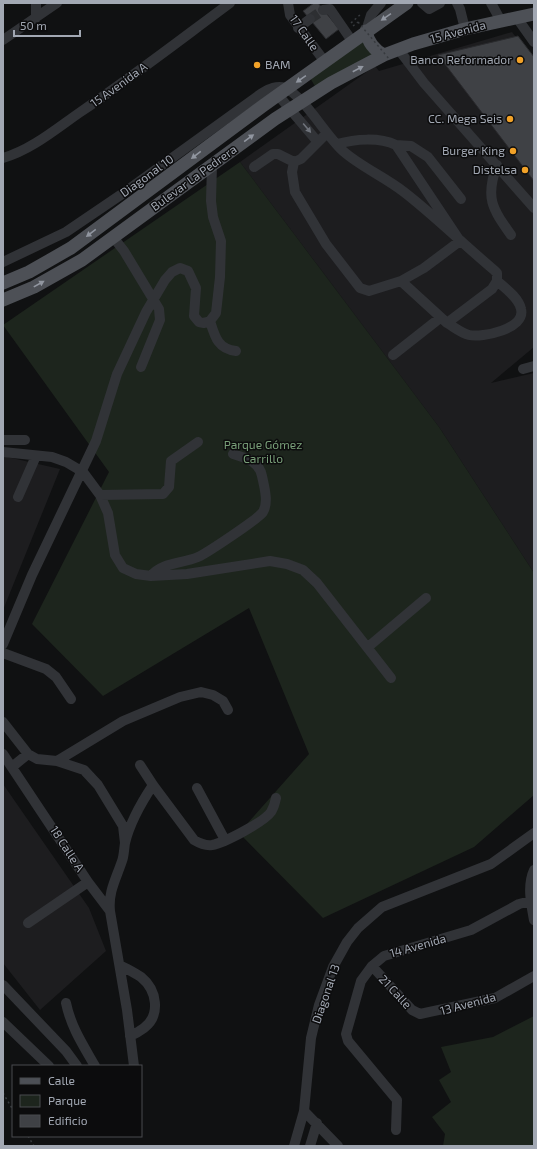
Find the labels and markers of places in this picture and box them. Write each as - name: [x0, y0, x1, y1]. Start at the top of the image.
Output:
- place label: Banco Reformador: [410, 52, 512, 66]
- marker: Banco Reformador: [515, 55, 525, 65]
- place label: BAM: [265, 57, 290, 71]
- marker: BAM: [252, 60, 262, 70]
- place label: CC. Mega Seis: [428, 111, 502, 125]
- marker: CC. Mega Seis: [505, 114, 515, 124]
- place label: Burger King: [442, 143, 505, 157]
- marker: Burger King: [508, 146, 518, 156]
- place label: Distelsa: [473, 162, 517, 176]
- marker: Distelsa: [520, 165, 530, 175]

